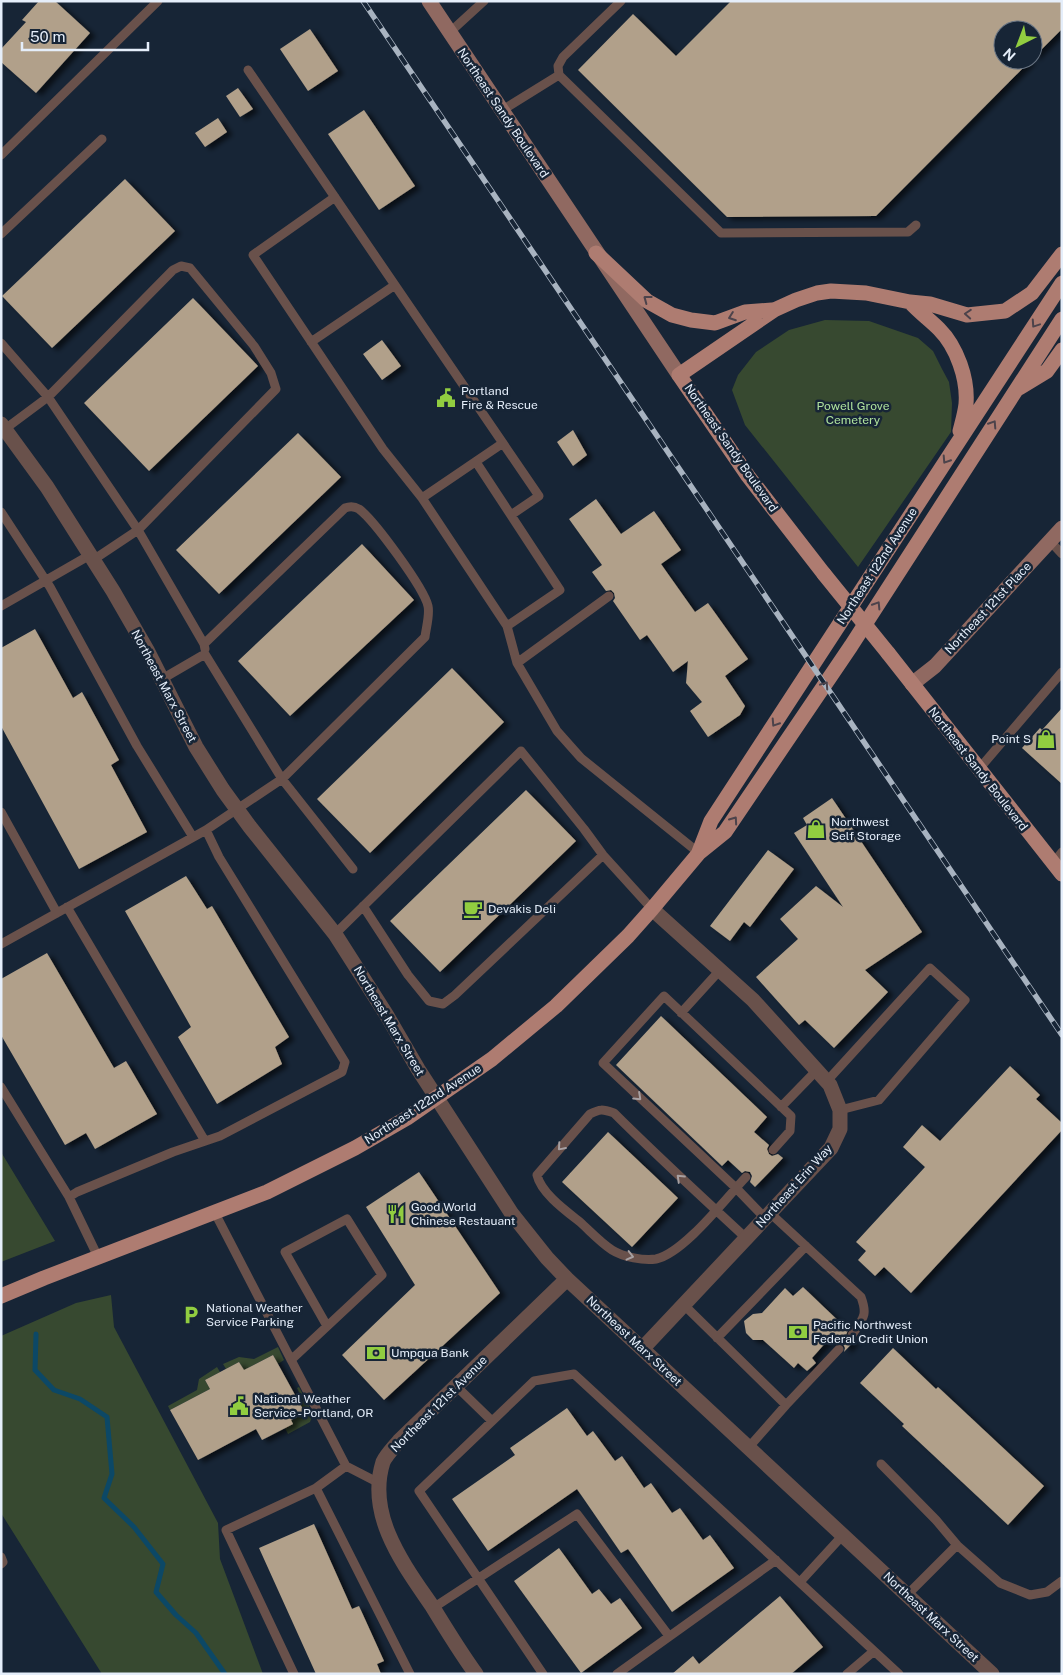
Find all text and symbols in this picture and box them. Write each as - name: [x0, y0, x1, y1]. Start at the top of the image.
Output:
- scale bar: [22, 20, 149, 52]
- north arrow: [993, 20, 1043, 70]
- text: 50 m: [30, 28, 65, 45]
- text: N: [1000, 45, 1019, 64]
- street label: Northeast Sandy Boulevard: [454, 46, 552, 180]
- one-way arrow: [644, 297, 653, 305]
- one-way arrow: [964, 309, 972, 320]
- one-way arrow: [728, 311, 737, 321]
- one-way arrow: [1032, 318, 1041, 327]
- street label: Northeast Sandy Boulevard: [681, 381, 781, 515]
- place label: Portland Fire & Rescue: [461, 384, 538, 412]
- public building icon: Portland Fire & Rescue: [435, 387, 457, 409]
- park label: Powell Grove Cemetery: [816, 399, 890, 427]
- one-way arrow: [987, 421, 996, 430]
- one-way arrow: [943, 454, 952, 463]
- street label: Northeast 122nd Avenue: [834, 505, 920, 627]
- street label: Northeast 121st Place: [942, 559, 1034, 657]
- one-way arrow: [870, 601, 880, 610]
- street label: Northeast Marx Street: [128, 627, 200, 745]
- one-way arrow: [818, 681, 828, 690]
- street label: Northeast Sandy Boulevard: [925, 704, 1031, 834]
- one-way arrow: [771, 717, 781, 726]
- shop icon: Point S: [1035, 728, 1057, 750]
- place label: Point S: [991, 732, 1031, 746]
- place label: Northwest Self Storage: [831, 815, 901, 843]
- one-way arrow: [728, 816, 737, 826]
- shop icon: Northwest Self Storage: [805, 818, 827, 840]
- cafe icon: Devakis Deli: [462, 898, 484, 920]
- place label: Devakis Deli: [488, 902, 556, 916]
- street label: Northeast Marx Street: [351, 964, 427, 1079]
- street label: Northeast 122nd Avenue: [362, 1061, 484, 1147]
- one-way arrow: [633, 1091, 642, 1100]
- street label: Northeast Erin Way: [753, 1141, 835, 1230]
- one-way arrow: [558, 1142, 567, 1151]
- one-way arrow: [677, 1175, 686, 1184]
- place label: Good World Chinese Restauant: [411, 1200, 516, 1228]
- restaurant icon: Good World Chinese Restauant: [385, 1203, 407, 1225]
- one-way arrow: [625, 1250, 634, 1261]
- street label: Northeast Marx Street: [583, 1293, 685, 1389]
- place label: National Weather Service Parking: [206, 1301, 303, 1329]
- parking icon: National Weather Service Parking: [180, 1304, 202, 1326]
- place label: Pacific Northwest Federal Credit Union: [813, 1318, 928, 1346]
- bank icon: Pacific Northwest Federal Credit Union: [787, 1321, 809, 1343]
- bank icon: Umpqua Bank: [365, 1342, 387, 1364]
- place label: Umpqua Bank: [391, 1346, 469, 1360]
- street label: Northeast 121st Avenue: [388, 1353, 490, 1455]
- place label: National Weather Service - Portland, OR: [254, 1392, 373, 1420]
- public building icon: National Weather Service - Portland, OR: [228, 1395, 250, 1417]
- street label: Northeast Marx Street: [880, 1569, 982, 1665]

